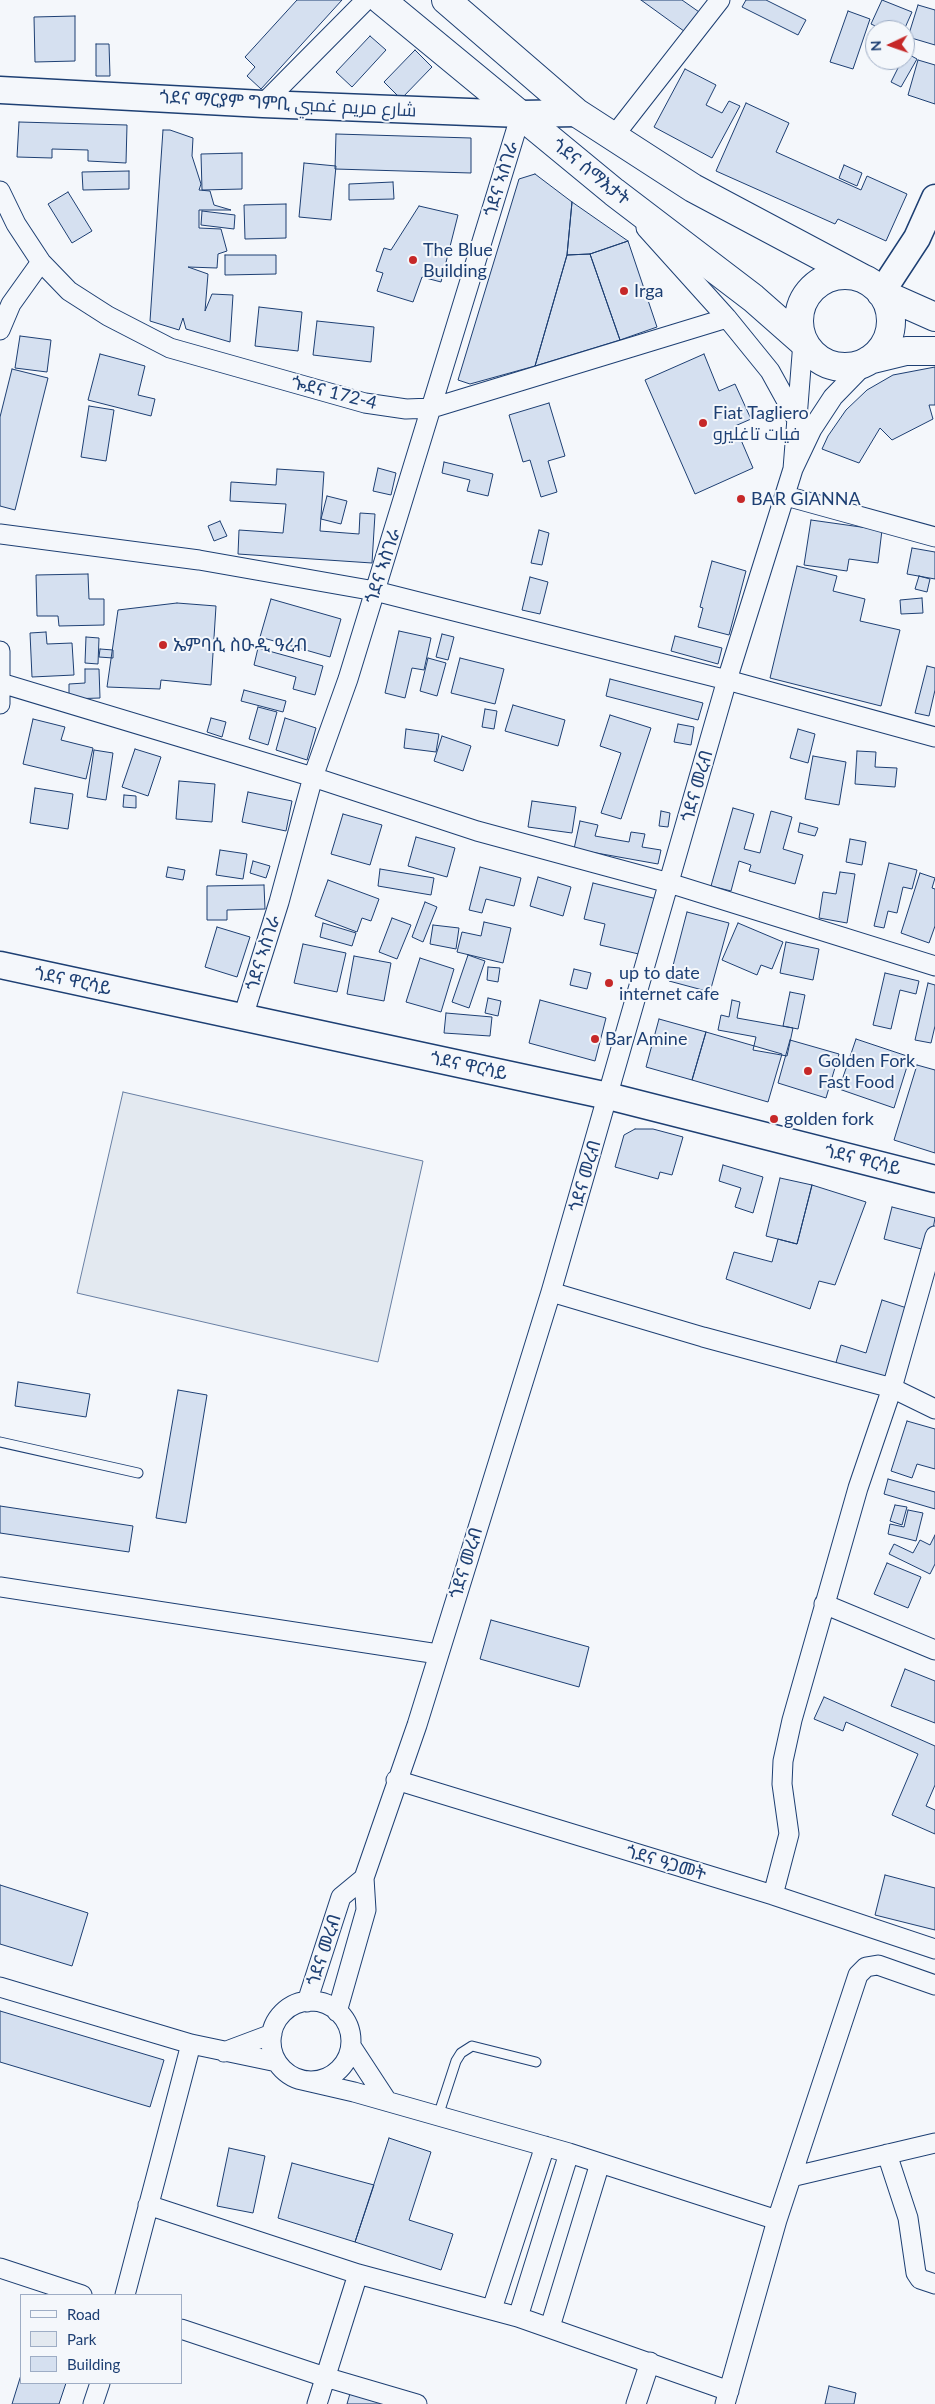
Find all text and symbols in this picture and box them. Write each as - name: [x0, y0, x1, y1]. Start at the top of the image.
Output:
- north arrow: [865, 20, 915, 70]
- text: N: [867, 40, 884, 52]
- street label: ጎደና ማርያም ግምቢ شارع مريم غمبي: [159, 86, 417, 122]
- street label: ጎደና ሰማእታት: [548, 134, 634, 210]
- street label: ጎደና ኣስገራ: [479, 139, 523, 219]
- place label: The Blue Building: [423, 239, 493, 282]
- marker: The Blue Building: [407, 254, 419, 266]
- place label: Irga: [634, 280, 664, 302]
- marker: Irga: [618, 285, 630, 297]
- street label: ጐደና 172-4: [289, 372, 379, 414]
- place label: Fiat Tagliero فيات تاغليرو: [713, 402, 809, 444]
- marker: Fiat Tagliero فيات تاغليرو: [697, 417, 709, 429]
- place label: BAR GIANNA: [751, 488, 861, 510]
- marker: BAR GIANNA: [735, 493, 747, 505]
- street label: ጎደና ኣስገራ: [361, 526, 405, 606]
- place label: ኤምባሲ ስዑዲ ዓረብ: [173, 634, 307, 656]
- marker: ኤምባሲ ስዑዲ ዓረብ: [157, 639, 169, 651]
- street label: ጎደና መረብ: [676, 748, 718, 824]
- street label: ጎደና ኣስገራ: [241, 913, 285, 993]
- street label: ጎደና ዋርሳይ: [32, 962, 114, 1000]
- place label: up to date internet cafe: [619, 962, 719, 1004]
- marker: up to date internet cafe: [603, 977, 615, 989]
- place label: Bar Amine: [605, 1028, 687, 1050]
- marker: Bar Amine: [589, 1033, 601, 1045]
- street label: ጎደና ዋርሳይ: [428, 1047, 510, 1085]
- place label: Golden Fork Fast Food: [818, 1050, 915, 1092]
- marker: Golden Fork Fast Food: [802, 1065, 814, 1077]
- place label: golden fork: [784, 1108, 874, 1130]
- marker: golden fork: [768, 1113, 780, 1125]
- street label: ጎደና መረብ: [564, 1138, 606, 1214]
- street label: ጎደና ዋርሳይ: [822, 1140, 904, 1180]
- street label: ጎደና መረብ: [445, 1525, 487, 1601]
- street label: ጎደና ዓጋመት: [623, 1841, 709, 1885]
- street label: ጎደና መረብ: [302, 1912, 346, 1988]
- legend: [20, 2294, 182, 2384]
- text: Road: [67, 2305, 100, 2323]
- text: Park: [67, 2330, 96, 2348]
- text: Building: [67, 2355, 120, 2373]

